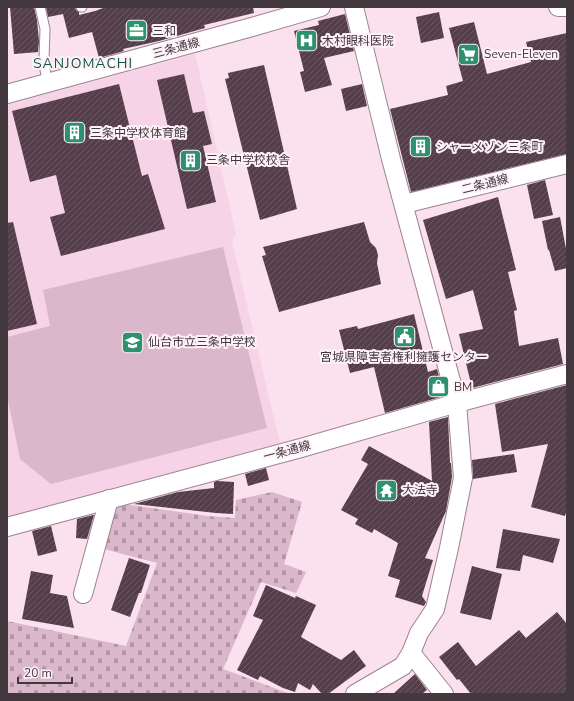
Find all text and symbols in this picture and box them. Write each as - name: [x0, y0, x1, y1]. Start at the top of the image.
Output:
- office icon: 三和: [123, 18, 149, 44]
- place label: 三和: [152, 23, 176, 39]
- hospital icon: 木村眼科医院: [294, 28, 320, 54]
- place label: 木村眼科医院: [322, 33, 394, 49]
- street label: 三条通線: [151, 34, 201, 62]
- supermarket icon: Seven-Eleven: [455, 41, 481, 67]
- place label: Seven-Eleven: [484, 46, 558, 62]
- district label: SANJOMACHI: [33, 54, 133, 73]
- building icon: 三条中学校体育館: [61, 120, 87, 146]
- place label: 三条中学校体育館: [90, 125, 186, 141]
- building icon: シャーメゾン三条町: [407, 134, 433, 160]
- place label: シャーメゾン三条町: [436, 139, 544, 155]
- building icon: 三条中学校校舎: [178, 147, 204, 173]
- place label: 三条中学校校舎: [206, 152, 290, 168]
- street label: 二条通線: [460, 170, 510, 198]
- public building icon: 宮城県障害者権利擁護センター: [391, 323, 417, 349]
- school or university icon: 仙台市立三条中学校: [119, 329, 145, 355]
- place label: 仙台市立三条中学校: [148, 334, 256, 350]
- place label: 宮城県障害者権利擁護センター: [320, 349, 488, 365]
- shop icon: BM: [425, 374, 451, 400]
- place label: BM: [454, 379, 472, 395]
- street label: 一条通線: [262, 437, 312, 465]
- temple icon: 大法寺: [373, 477, 399, 503]
- place label: 大法寺: [402, 482, 438, 498]
- scale bar: [18, 659, 72, 685]
- text: 20 m: [24, 665, 52, 681]

